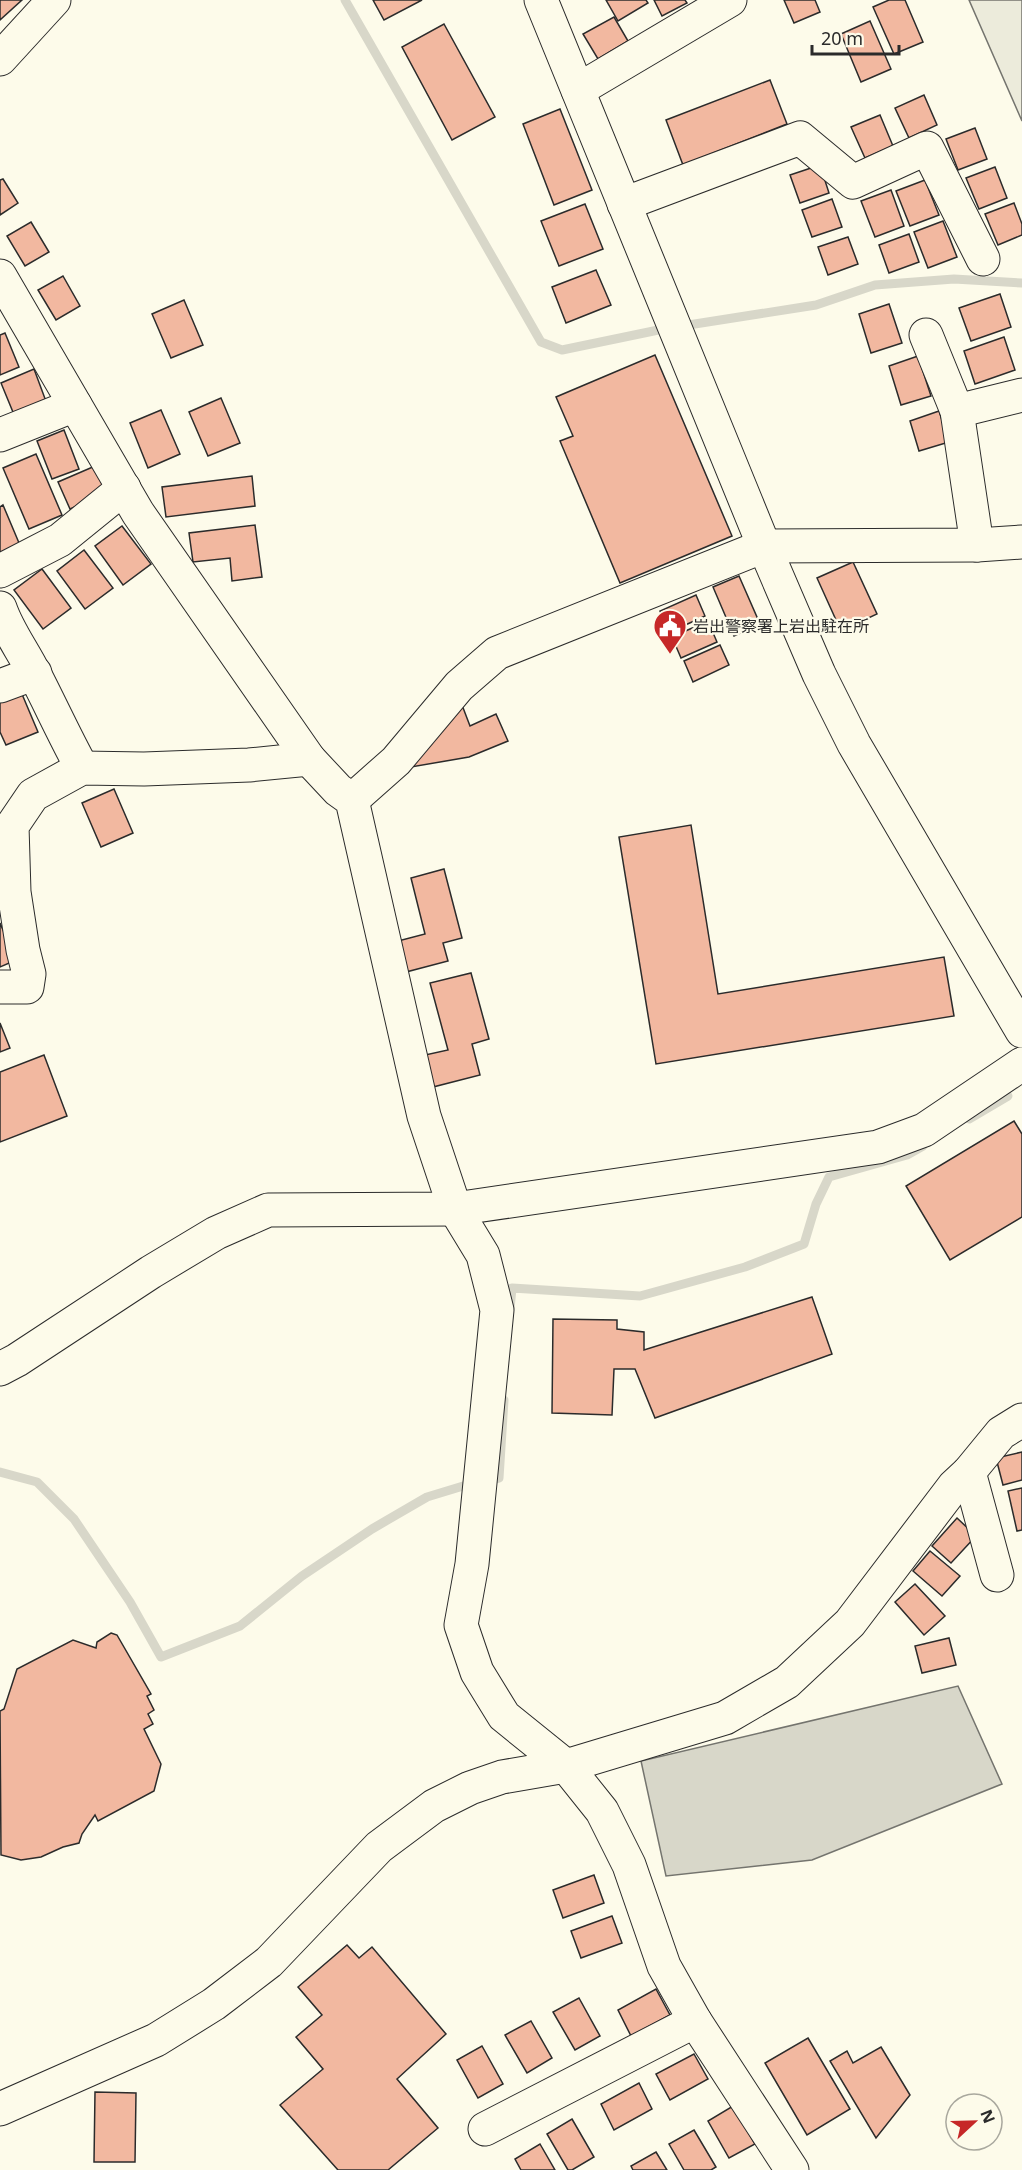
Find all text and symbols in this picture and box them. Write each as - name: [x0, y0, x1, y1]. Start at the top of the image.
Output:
- scale bar: [812, 18, 899, 56]
- text: 20 m: [821, 26, 863, 50]
- public building icon: 岩出警察署上岩出駐在所: [652, 608, 688, 655]
- place label: 岩出警察署上岩出駐在所: [693, 615, 869, 637]
- north arrow: [944, 2092, 1004, 2152]
- text: N: [975, 2106, 1001, 2127]

